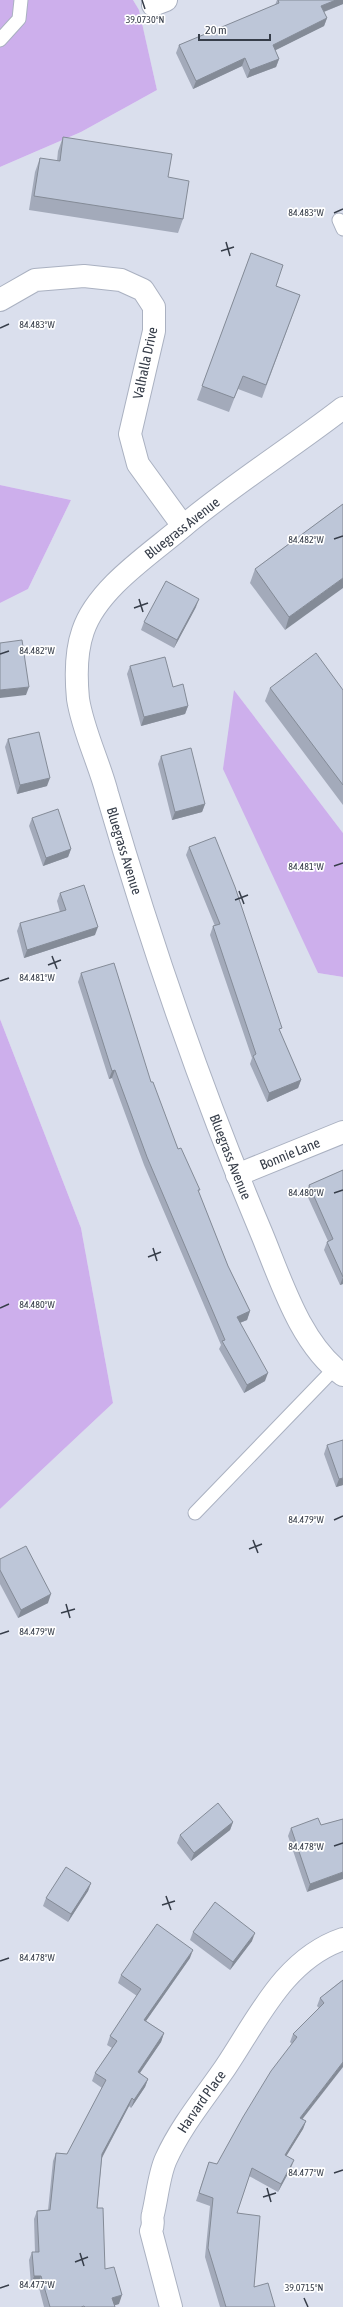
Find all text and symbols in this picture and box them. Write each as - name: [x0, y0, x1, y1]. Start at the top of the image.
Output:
- text: 39.0730°N: [126, 14, 164, 25]
- scale bar: [199, 16, 270, 42]
- text: 20 m: [205, 23, 227, 37]
- text: 84.483°W: [288, 207, 324, 218]
- text: 84.483°W: [19, 319, 55, 330]
- street label: Valhalla Drive: [130, 326, 160, 400]
- street label: Bluegrass Avenue: [141, 494, 223, 562]
- text: 84.482°W: [288, 534, 324, 545]
- text: 84.482°W: [19, 645, 55, 656]
- street label: Bluegrass Avenue: [104, 805, 145, 896]
- text: 84.481°W: [288, 861, 324, 872]
- text: 84.481°W: [19, 972, 55, 983]
- street label: Bluegrass Avenue: [206, 1112, 255, 1202]
- street label: Bonnie Lane: [257, 1134, 322, 1173]
- text: 84.480°W: [288, 1187, 324, 1198]
- text: 84.480°W: [19, 1299, 55, 1310]
- text: 84.479°W: [288, 1514, 324, 1525]
- text: 84.479°W: [19, 1626, 55, 1637]
- text: 84.478°W: [288, 1841, 324, 1852]
- text: 84.478°W: [19, 1952, 55, 1963]
- street label: Harvard Place: [174, 2067, 229, 2136]
- text: 84.477°W: [288, 2167, 324, 2178]
- text: 84.477°W: [19, 2279, 55, 2290]
- text: 39.0715°N: [285, 2282, 323, 2293]

